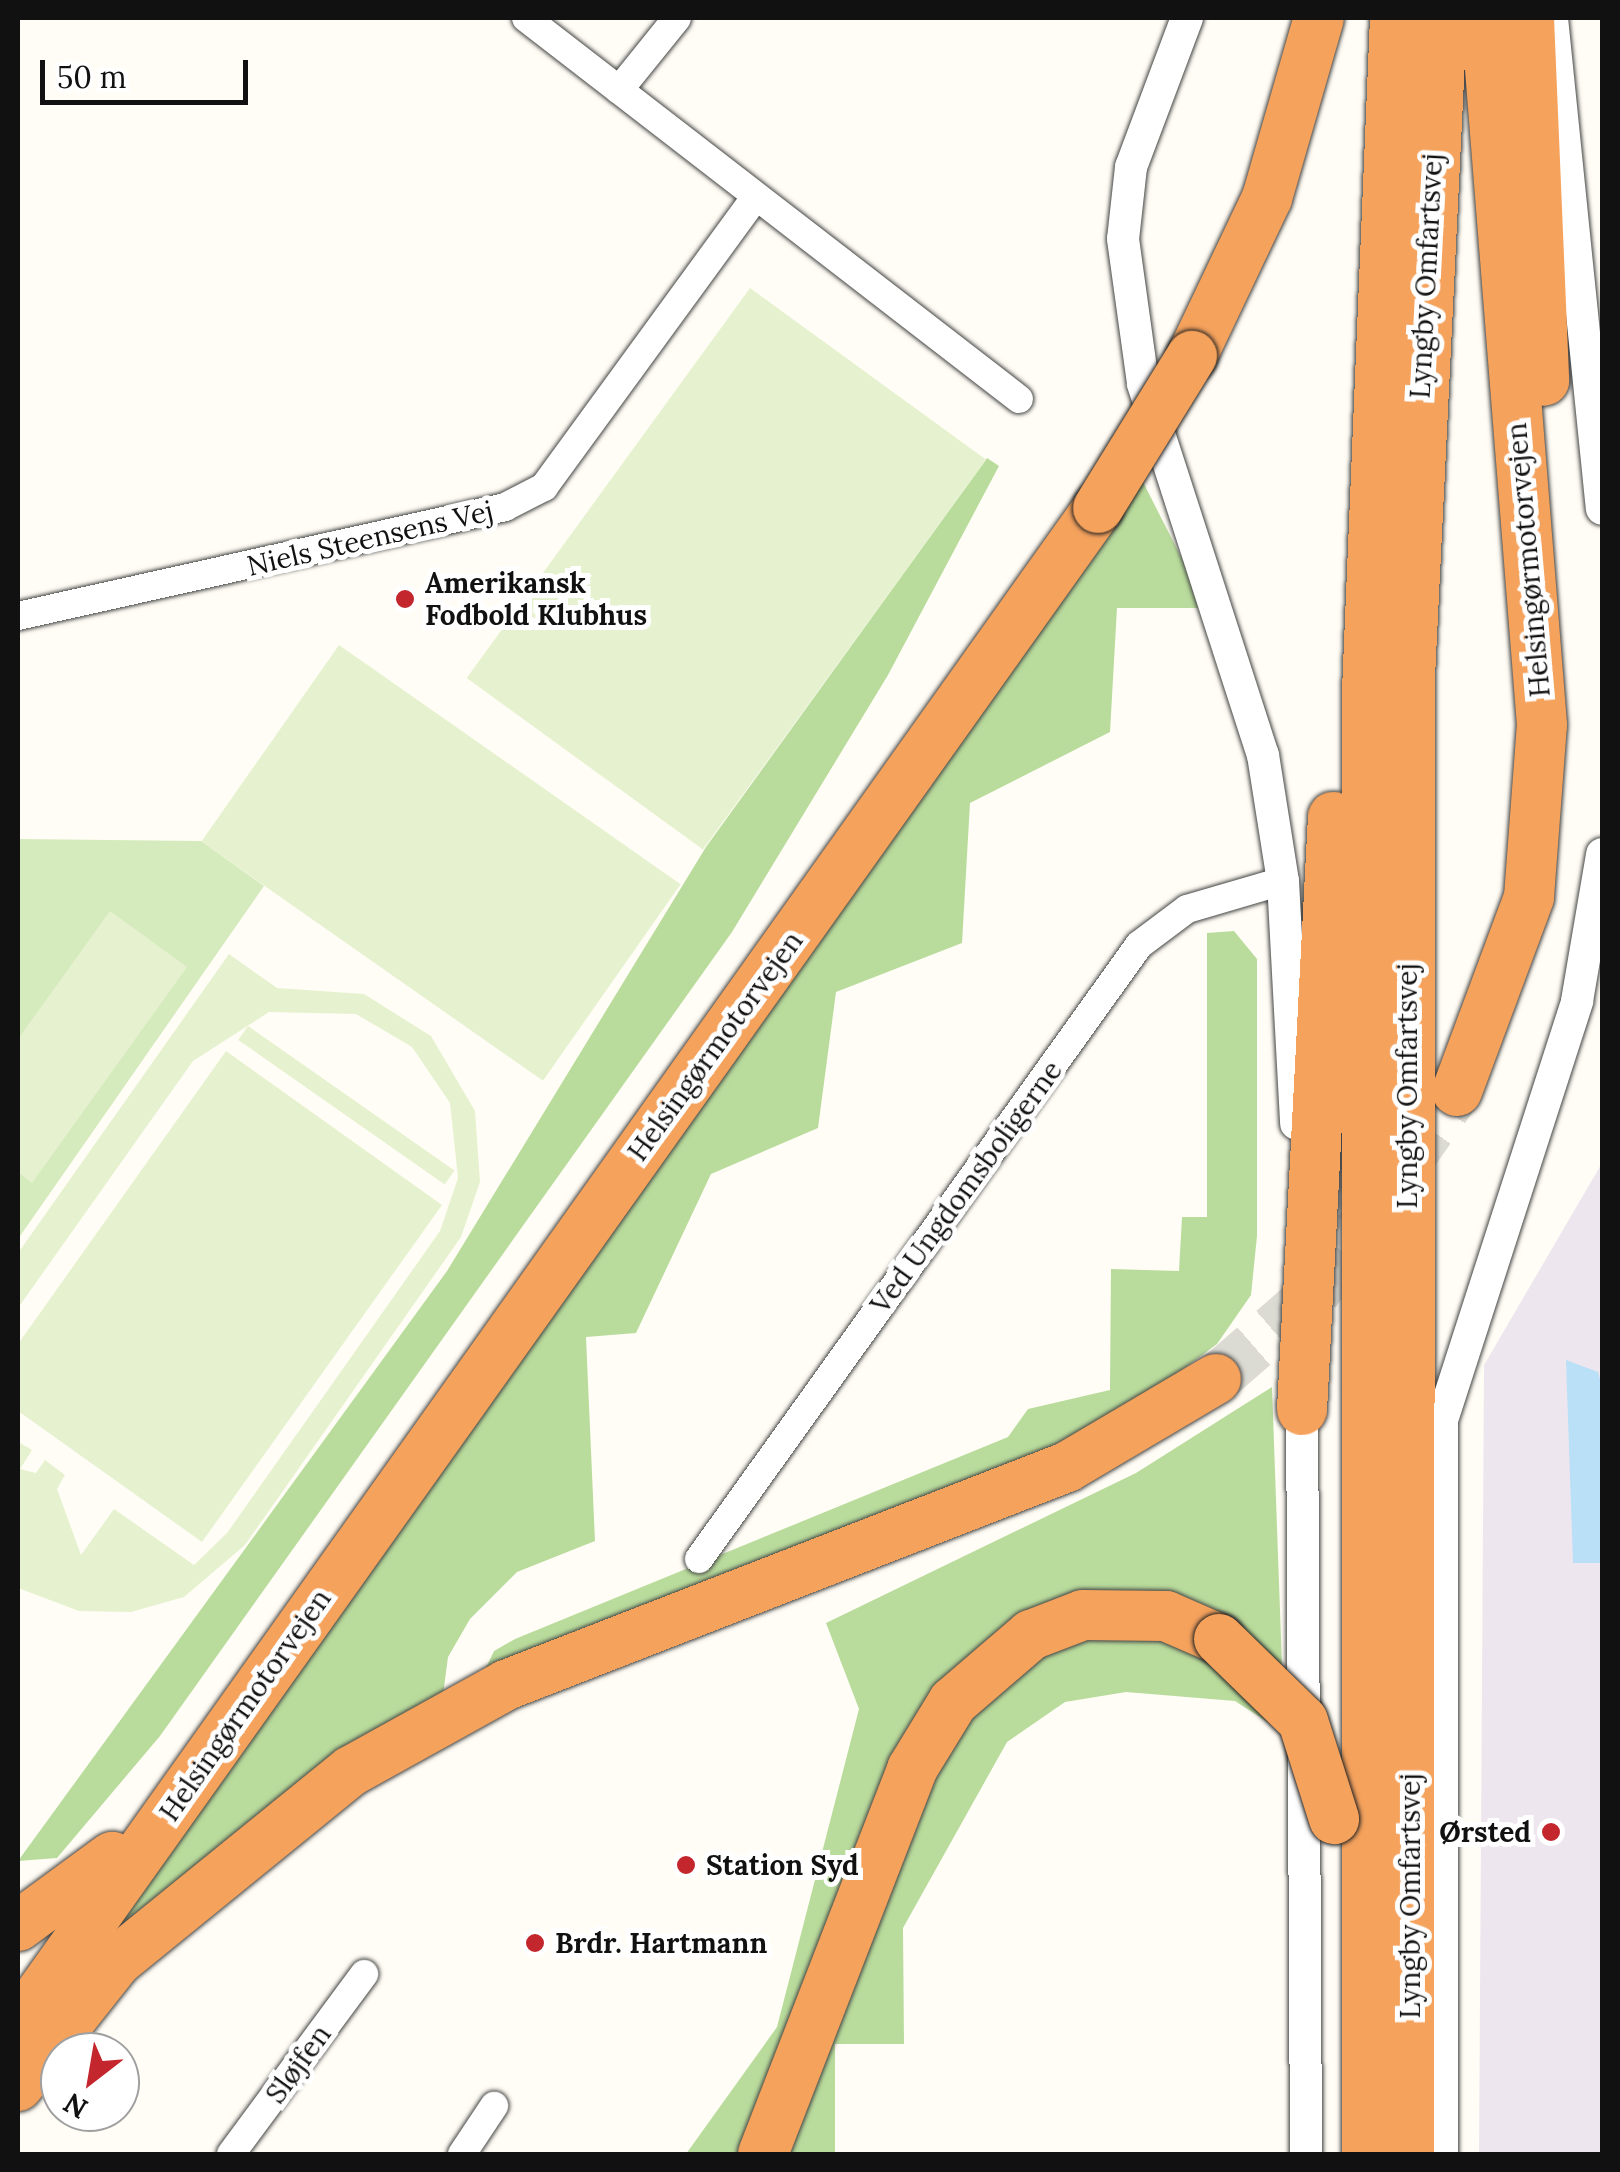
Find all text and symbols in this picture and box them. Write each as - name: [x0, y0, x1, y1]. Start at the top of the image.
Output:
- scale bar: [45, 40, 252, 102]
- text: 50 m: [57, 58, 127, 96]
- street label: Lyngby Omfartsvej: [1403, 153, 1449, 399]
- street label: Helsingørmotorvejen: [1499, 421, 1557, 699]
- street label: Niels Steensens Vej: [244, 493, 496, 583]
- place label: Amerikansk Fodbold Klubhus: [425, 566, 647, 632]
- marker: Amerikansk Fodbold Klubhus: [394, 588, 416, 610]
- street label: Helsingørmotorvejen: [621, 925, 809, 1167]
- street label: Lyngby Omfartsvej: [1390, 963, 1424, 1209]
- street label: Ved Ungdomsboligerne: [863, 1054, 1069, 1320]
- street label: Helsingørmotorvejen: [152, 1583, 338, 1827]
- street label: Lyngby Omfartsvej: [1393, 1773, 1427, 2019]
- place label: Ørsted: [1439, 1815, 1531, 1849]
- marker: Ørsted: [1540, 1821, 1562, 1843]
- place label: Station Syd: [706, 1848, 859, 1882]
- marker: Station Syd: [675, 1854, 697, 1876]
- place label: Brdr. Hartmann: [555, 1926, 767, 1960]
- marker: Brdr. Hartmann: [524, 1932, 546, 1954]
- street label: Sløjfen: [258, 2018, 338, 2110]
- north arrow: [40, 2032, 140, 2132]
- text: N: [57, 2085, 94, 2127]

